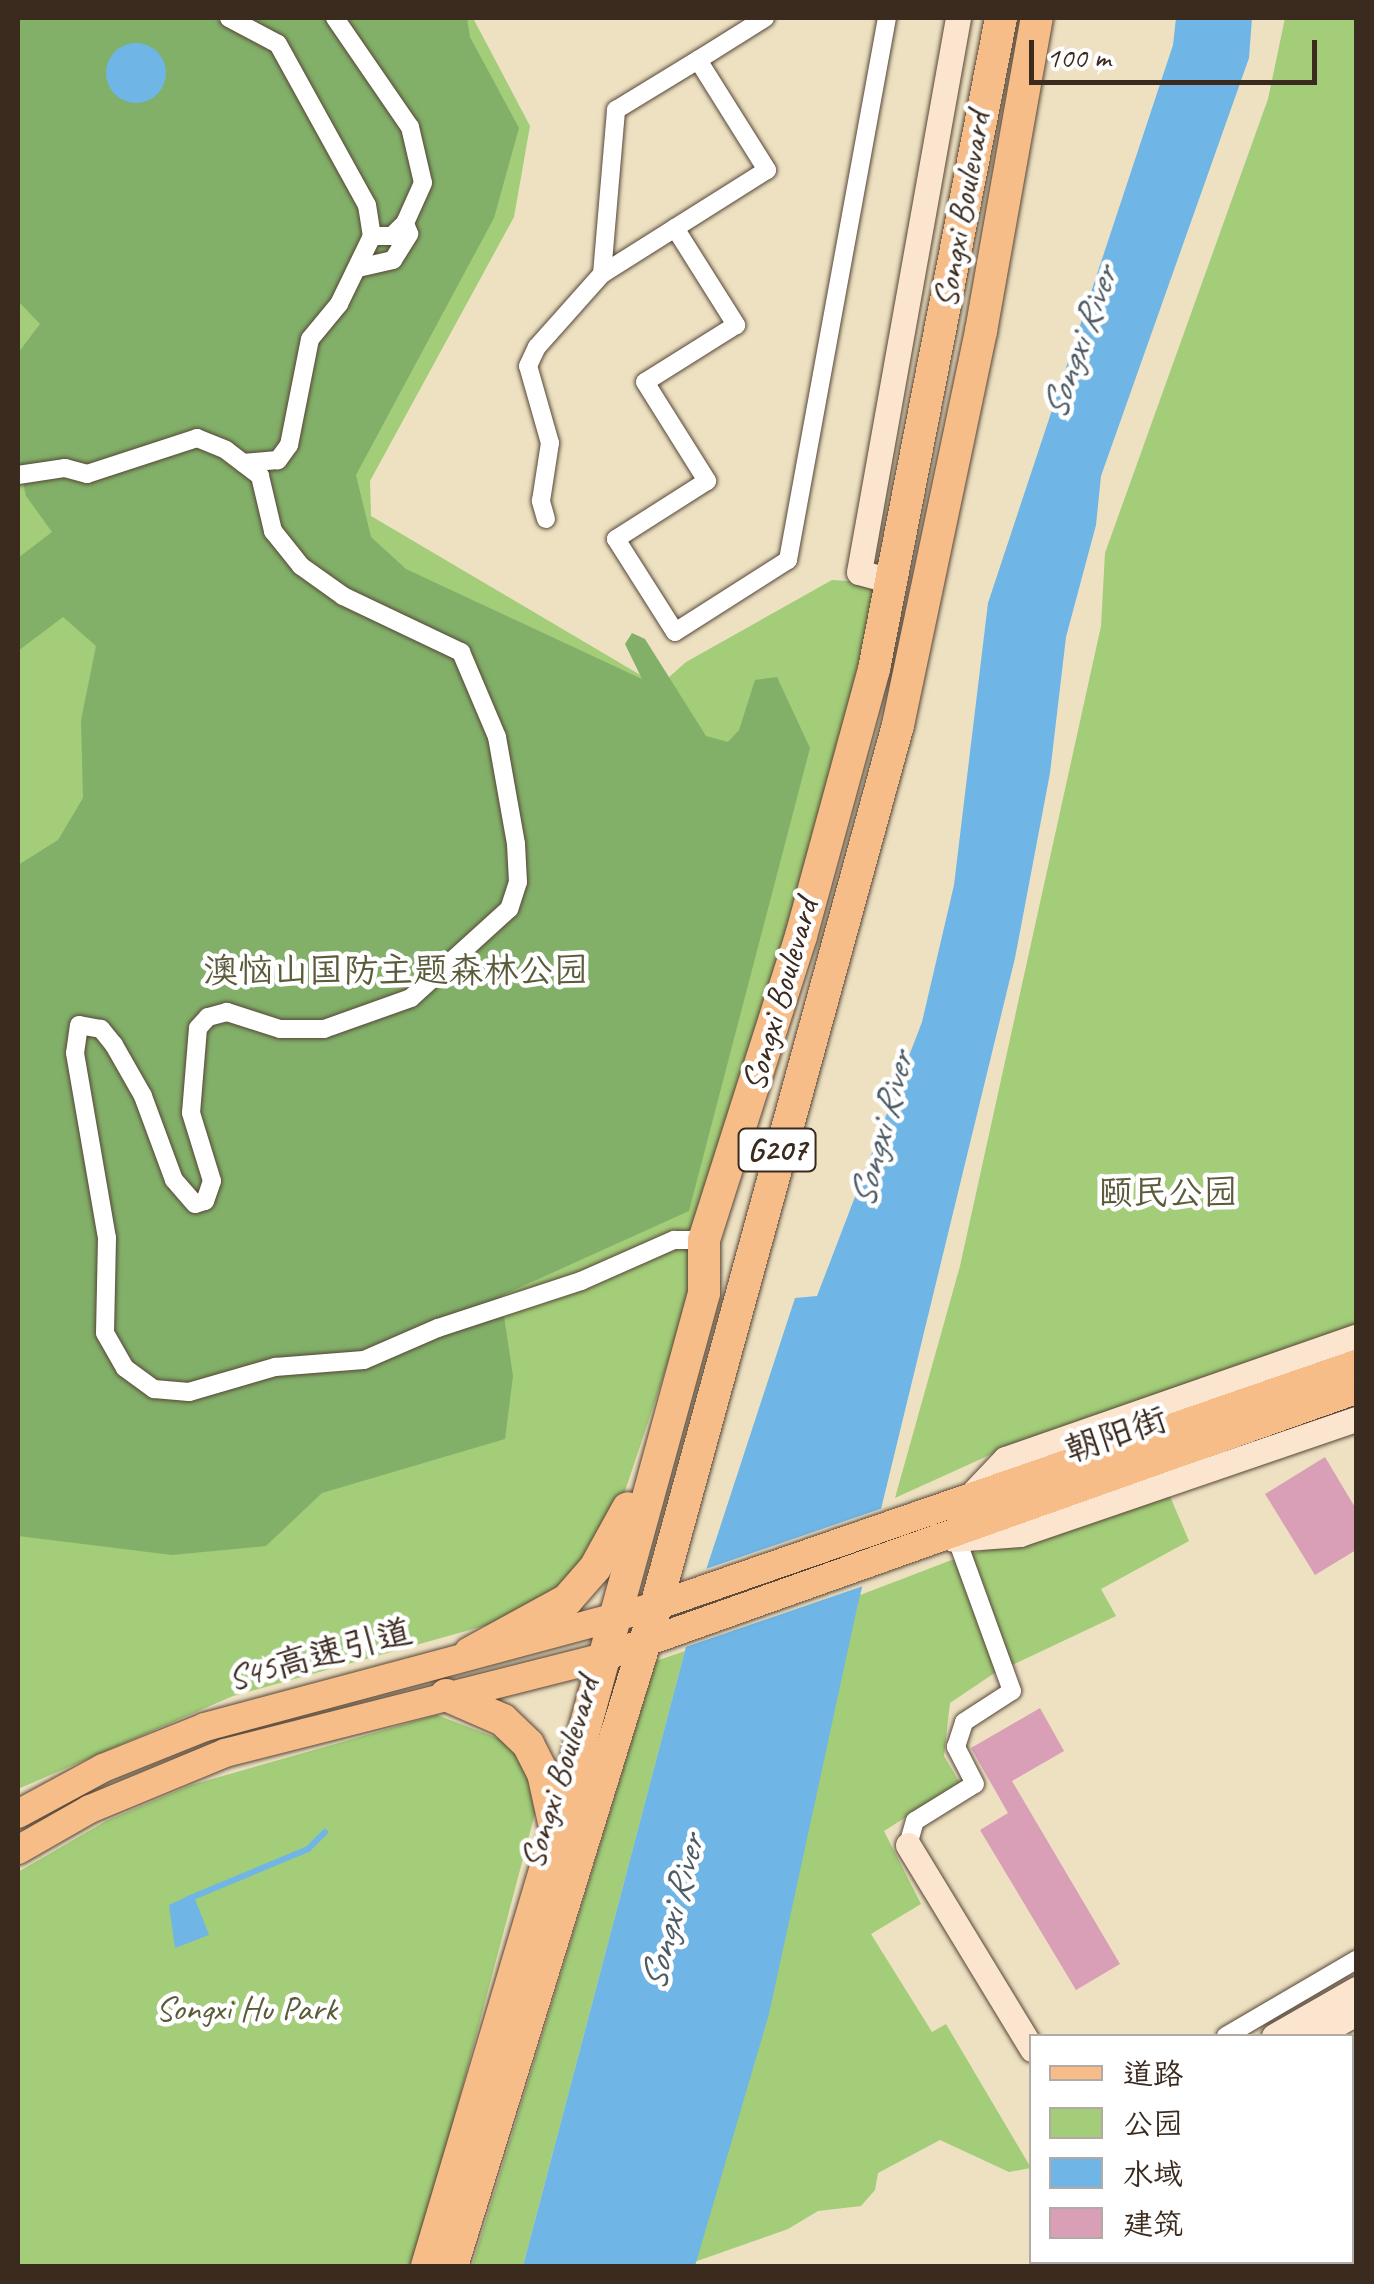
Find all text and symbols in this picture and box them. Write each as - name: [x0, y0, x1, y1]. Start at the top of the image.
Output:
- scale bar: [1034, 20, 1322, 82]
- text: 100 m: [1046, 38, 1111, 76]
- street label: Songxi Boulevard: [924, 109, 1000, 311]
- water label: Songxi River: [1031, 261, 1127, 425]
- street label: Songxi Boulevard: [732, 894, 828, 1096]
- park label: 澳恼山国防主题森林公园: [204, 950, 588, 992]
- water label: Songxi River: [839, 1048, 923, 1212]
- road number: G207: [737, 1123, 817, 1177]
- park label: 颐民公园: [1098, 1172, 1238, 1214]
- street label: 朝阳街: [1060, 1398, 1172, 1472]
- street label: S45高速引道: [224, 1610, 416, 1700]
- street label: Songxi Boulevard: [511, 1672, 609, 1874]
- water label: Songxi River: [630, 1831, 714, 1995]
- park label: Songxi Hu Park: [156, 1988, 336, 2030]
- legend: [1029, 2034, 1354, 2264]
- text: 道路: [1123, 2055, 1183, 2093]
- text: 公园: [1123, 2105, 1183, 2143]
- text: 水域: [1123, 2155, 1183, 2193]
- text: 建筑: [1123, 2205, 1183, 2243]

